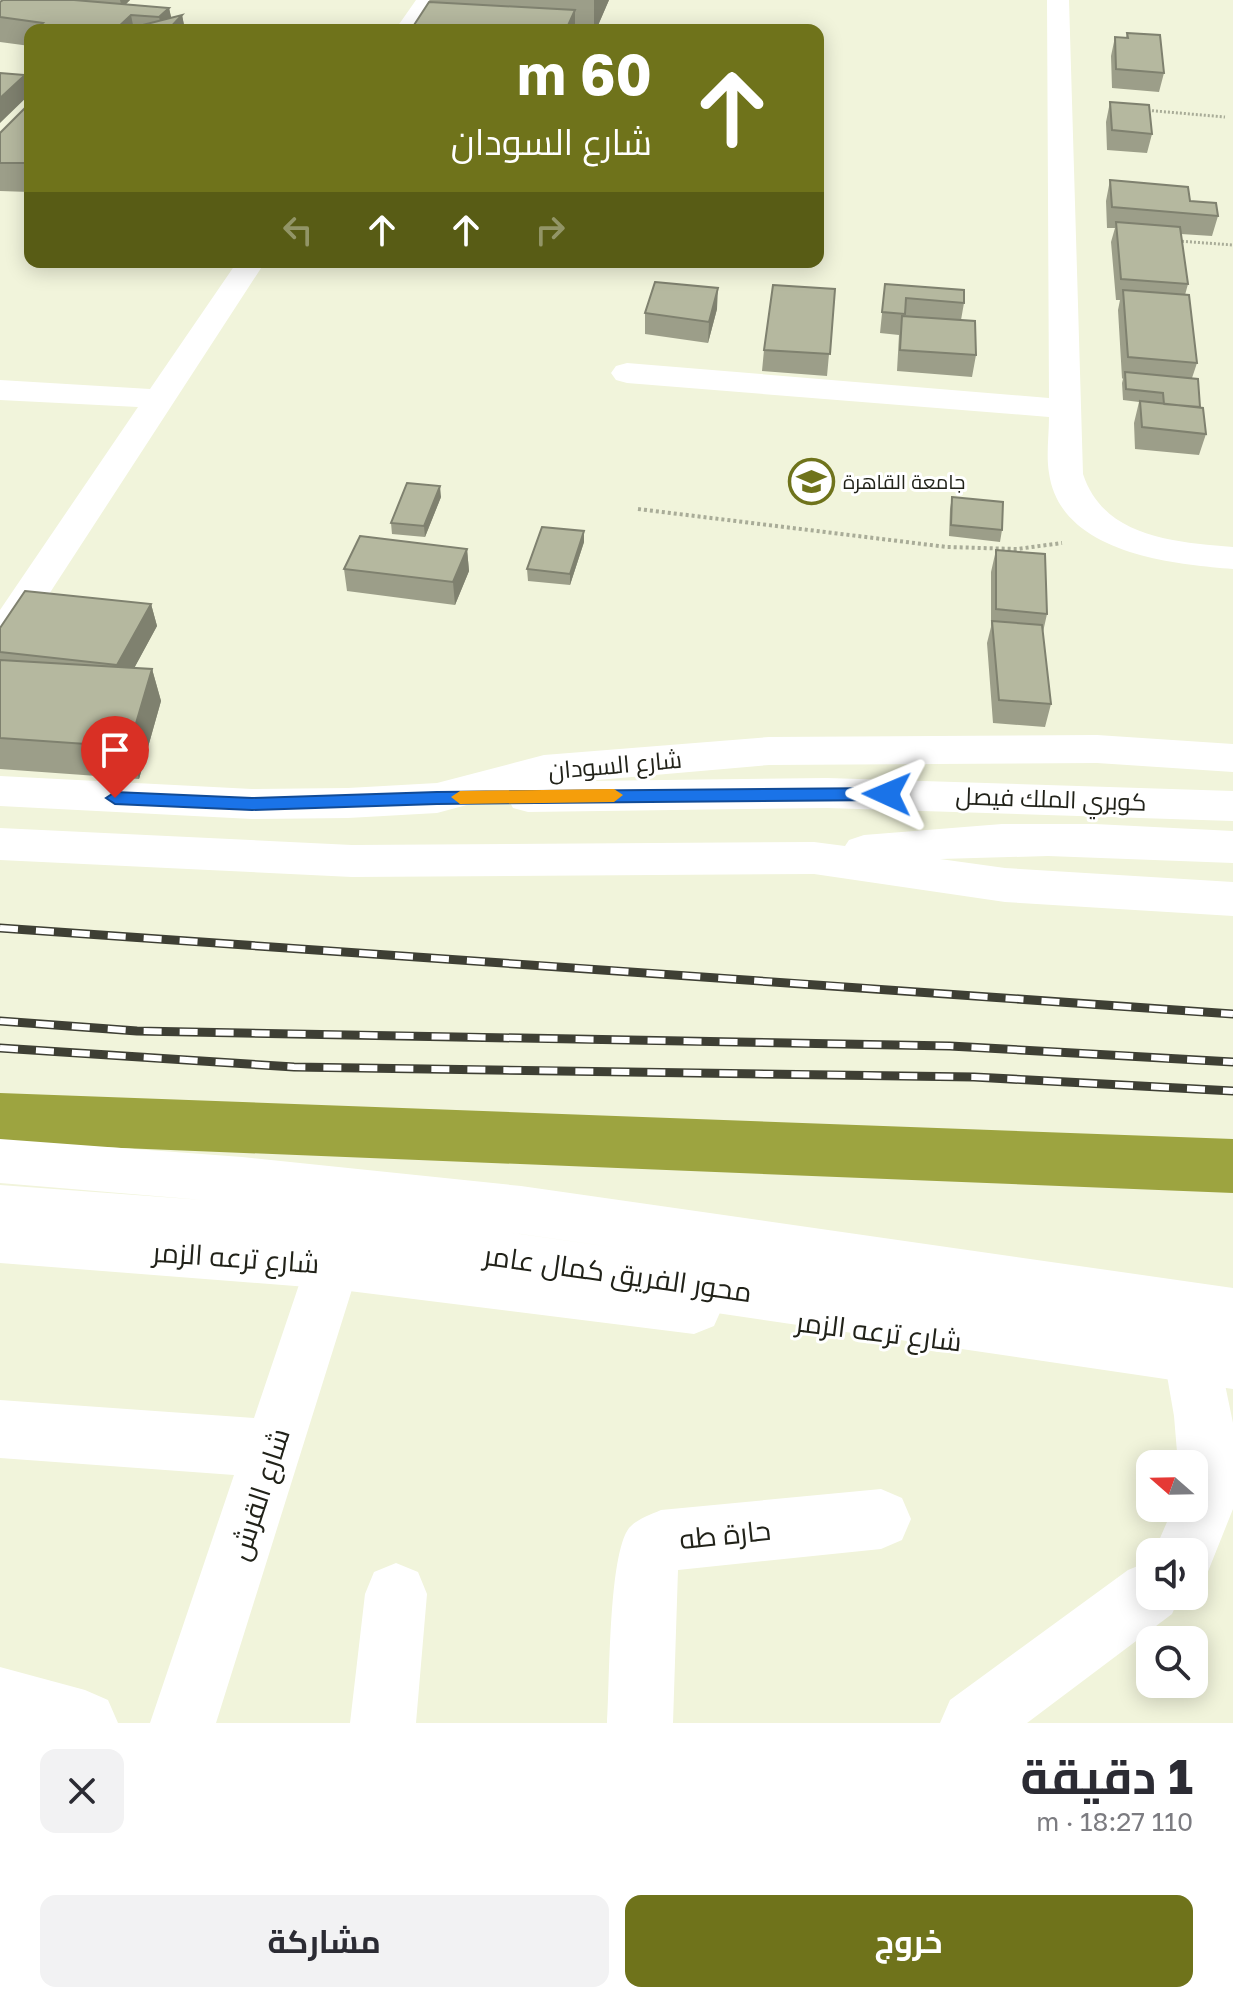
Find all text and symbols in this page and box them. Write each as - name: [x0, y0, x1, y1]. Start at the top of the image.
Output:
- text: 60 m: [517, 40, 652, 107]
- icon: ahead: [680, 56, 784, 160]
- text: شارع السودان: [451, 120, 652, 163]
- icon: left: [276, 208, 320, 252]
- icon: ahead: [360, 208, 404, 252]
- icon: ahead: [444, 208, 488, 252]
- icon: right: [528, 208, 572, 252]
- school or university icon: جامعة القاهرة: [788, 457, 836, 505]
- place label: جامعة القاهرة: [843, 469, 965, 494]
- pin: [81, 716, 149, 798]
- icon: arrive: [93, 728, 137, 772]
- street label: شارع السودان: [547, 744, 683, 787]
- position arrow: [845, 752, 929, 836]
- street label: كوبري الملك فيصل: [955, 780, 1147, 821]
- street label: شارع ترعه الزمر: [149, 1235, 320, 1282]
- street label: محور الفريق كمال عامر: [480, 1238, 754, 1309]
- street label: شارع ترعه الزمر: [792, 1304, 964, 1361]
- street label: شارع القرش: [222, 1424, 299, 1565]
- north arrow: [1136, 1450, 1208, 1522]
- map controls: [1136, 1450, 1208, 1698]
- street label: حارة طه: [678, 1513, 772, 1555]
- button: sound: [1136, 1538, 1208, 1610]
- button: search: [1136, 1626, 1208, 1698]
- text: 1 دقيقة: [1021, 1747, 1193, 1805]
- button: close: [40, 1749, 124, 1833]
- text: 110 m · 18:27: [1036, 1806, 1193, 1837]
- button: مشاركة: [40, 1895, 609, 1987]
- button: خروج: [625, 1895, 1193, 1987]

